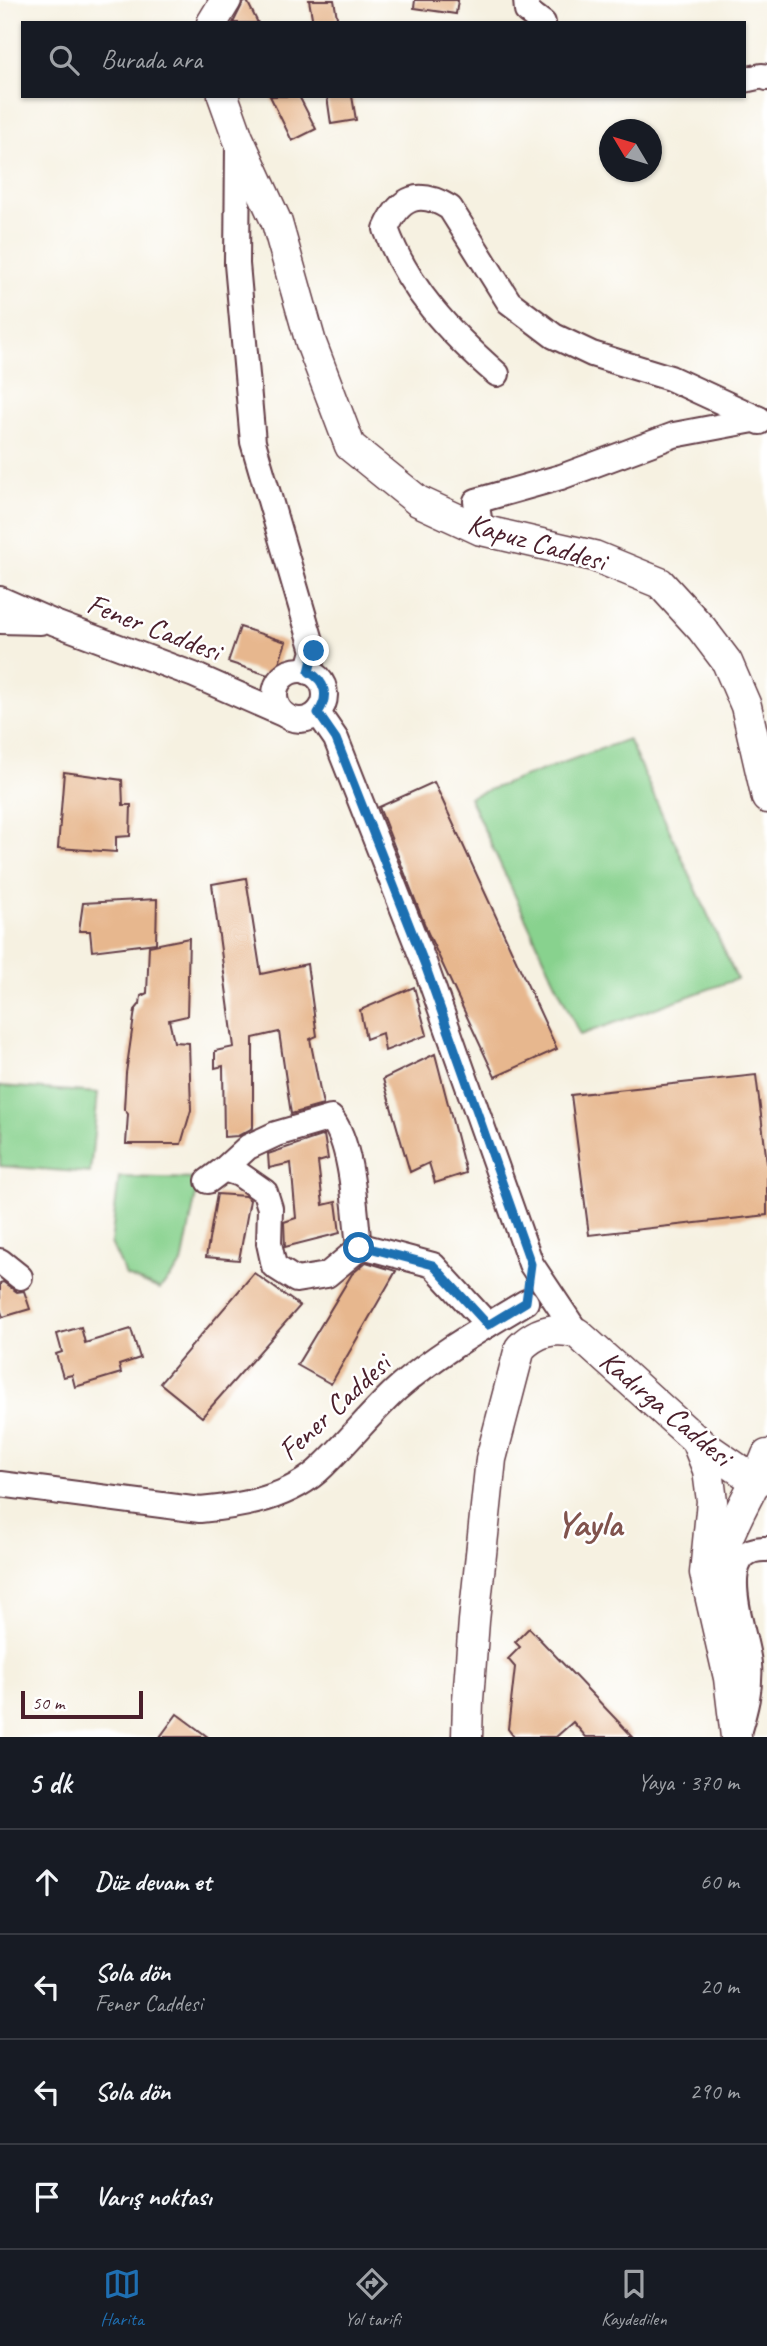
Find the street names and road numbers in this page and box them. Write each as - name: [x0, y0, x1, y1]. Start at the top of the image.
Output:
- street label: Kapuz Caddesi: [464, 504, 614, 581]
- street label: Fener Caddesi: [82, 584, 229, 671]
- street label: Kadırga Caddesi: [592, 1342, 743, 1477]
- street label: Fener Caddesi: [270, 1343, 401, 1469]

